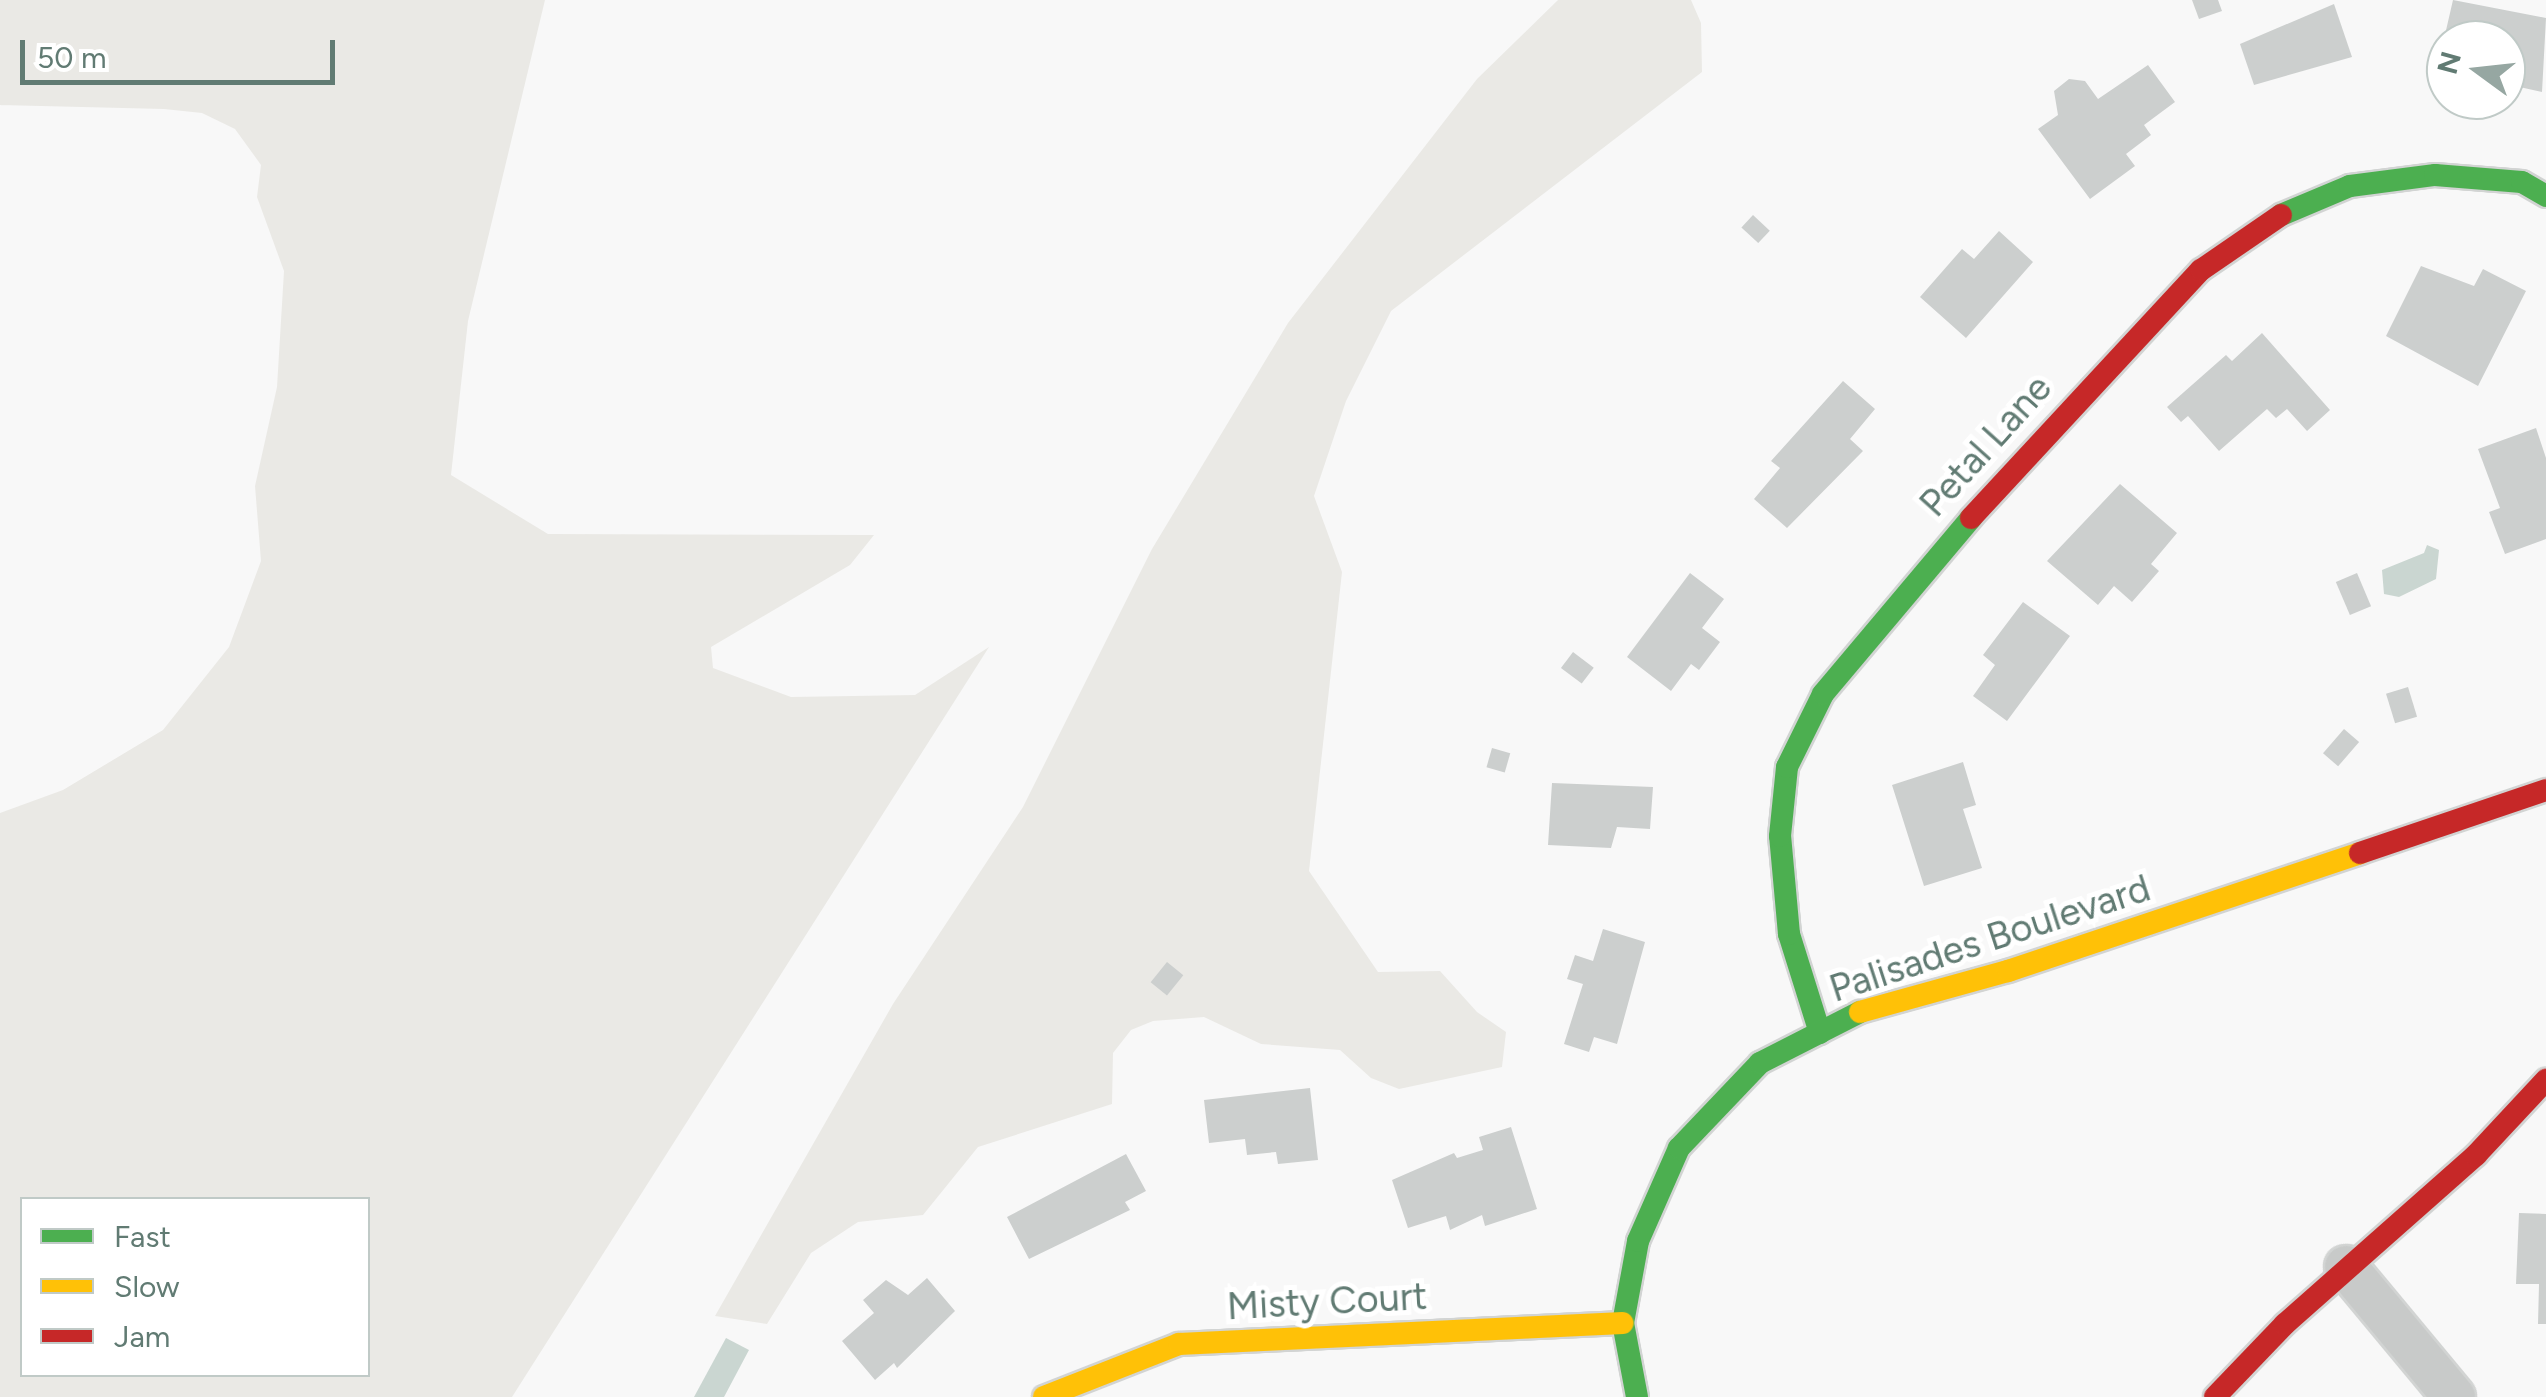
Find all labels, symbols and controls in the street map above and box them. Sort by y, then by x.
scale bar [25,20,340,82]
north arrow [2426,20,2526,120]
text: 50 m [37,39,106,76]
text: N [2430,48,2468,78]
street label: Petal Lane [1911,366,2061,526]
street label: Palisades Boulevard [1824,866,2156,1012]
legend [20,1197,370,1377]
text: Fast [114,1218,171,1255]
text: Slow [114,1268,180,1305]
street label: Misty Court [1226,1274,1428,1330]
text: Jam [114,1318,170,1355]

